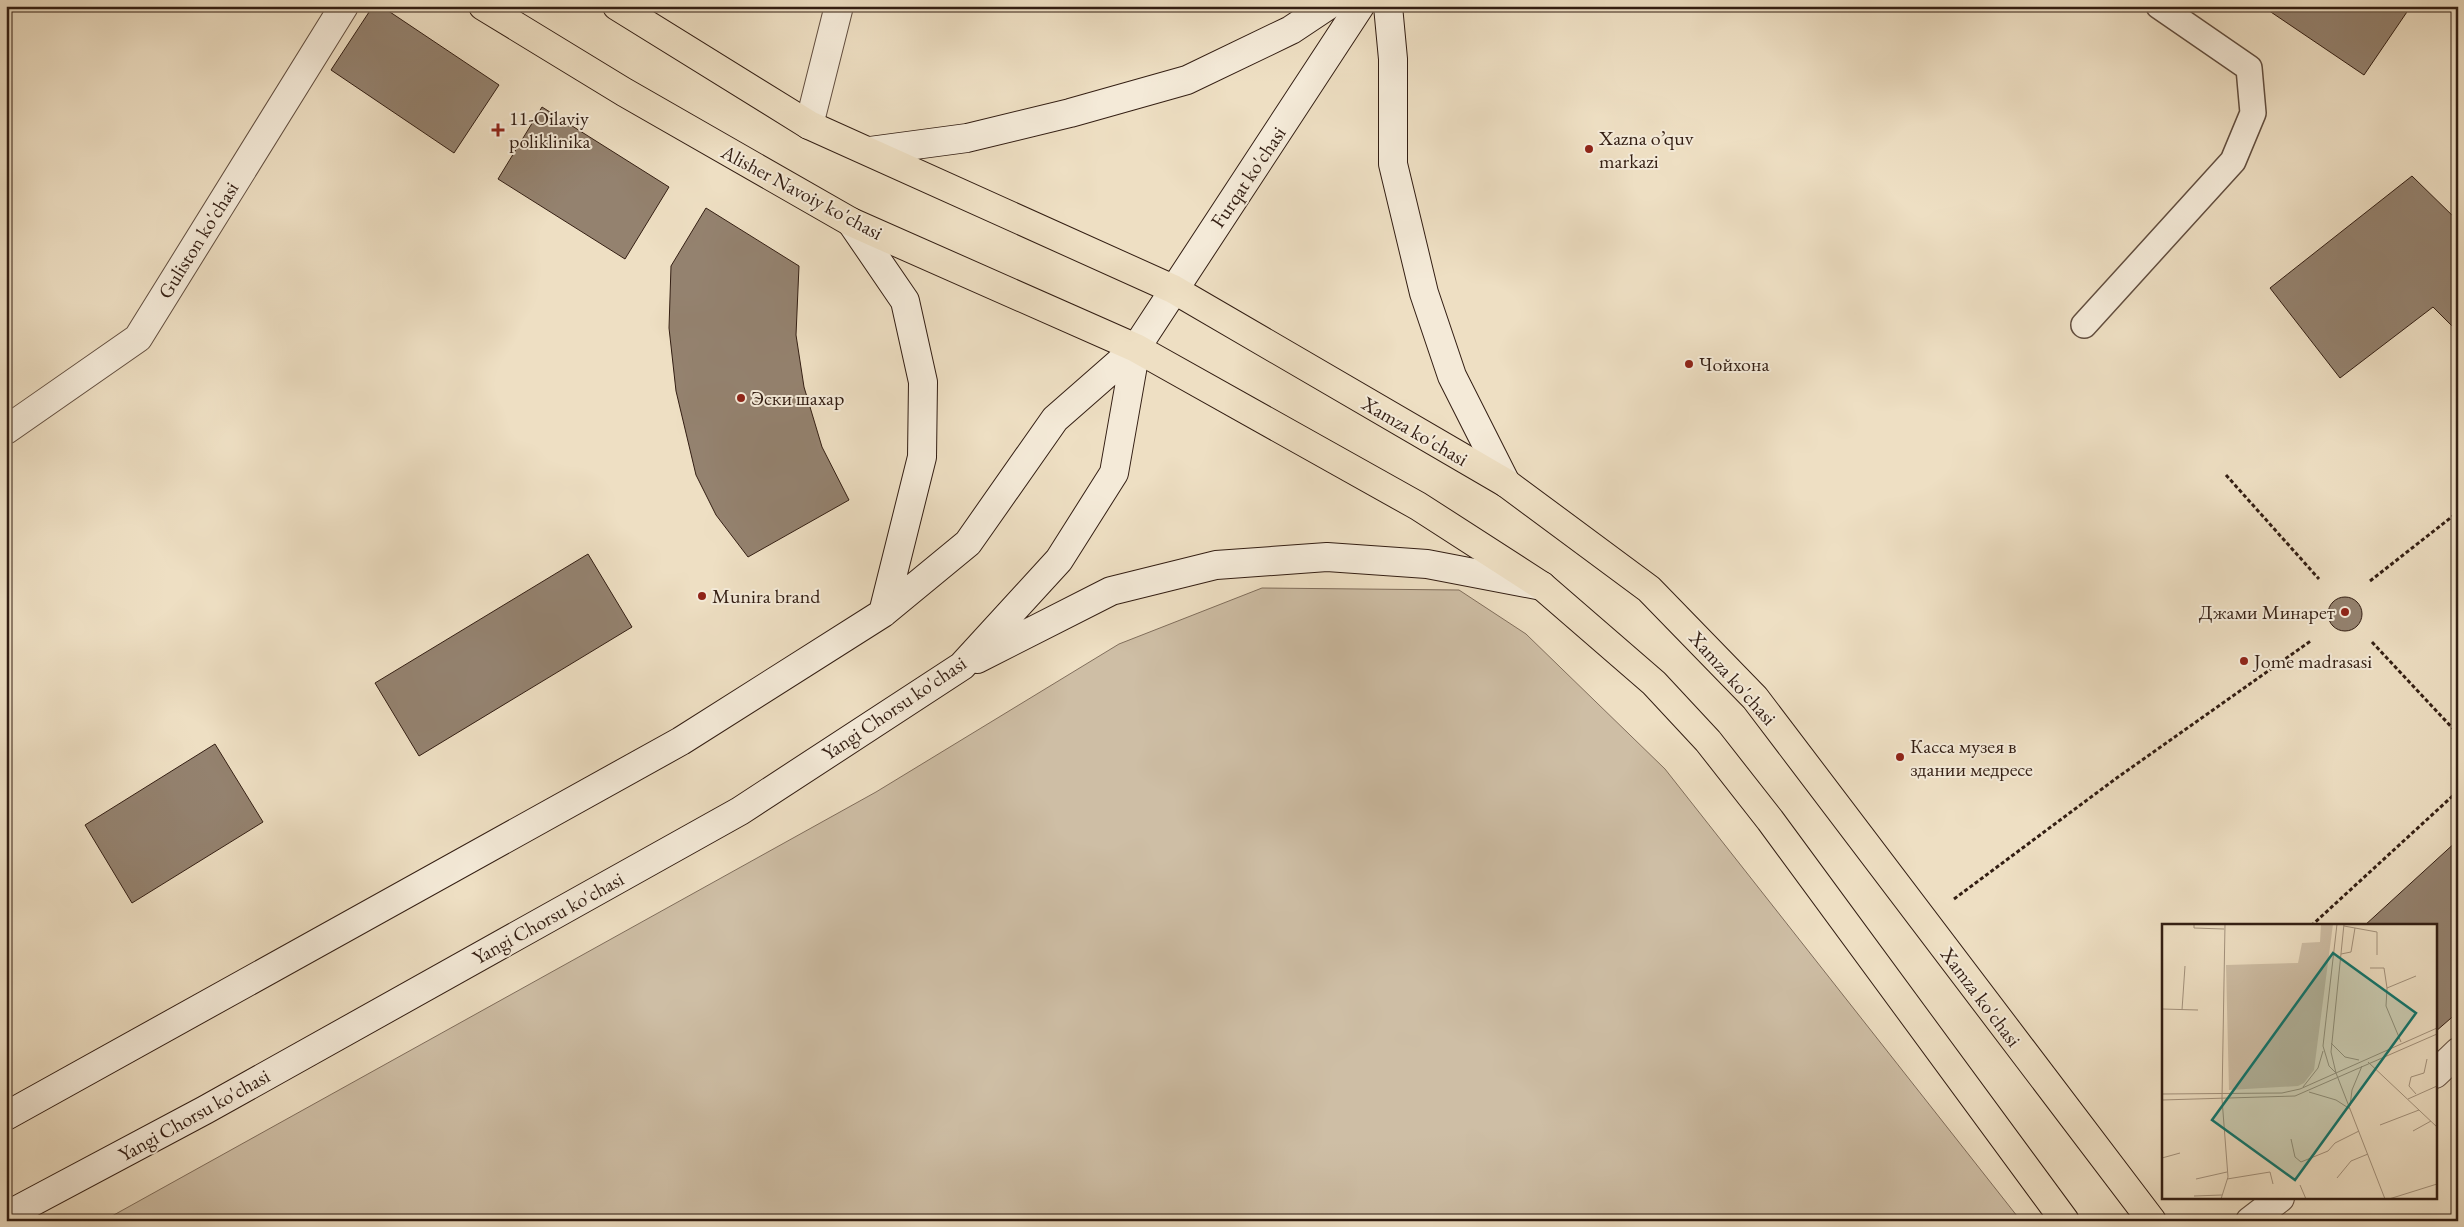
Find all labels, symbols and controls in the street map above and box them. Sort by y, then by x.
place label: 11-Oilaviy poliklinika [509,105,591,154]
street label: Furqat ko'chasi [1205,121,1292,233]
marker: 11-Oilaviy poliklinika [491,123,505,137]
place label: Xazna o’quv markazi [1598,125,1694,174]
street label: Alisher Navoiy ko'chasi [716,138,887,246]
marker: Xazna o’quv markazi [1583,143,1595,155]
street label: Guliston ko'chasi [152,177,244,303]
place label: Чойхона [1699,351,1769,377]
marker: Чойхона [1683,358,1695,370]
place label: Эски шахар [751,385,844,411]
street label: Xamza ko'chasi [1356,390,1473,472]
marker: Эски шахар [735,392,747,404]
place label: Munira brand [712,583,821,609]
marker: Munira brand [696,590,708,602]
place label: Джами Минарет [2199,599,2335,625]
marker: Джами Минарет [2339,606,2351,618]
street label: Xamza ko'chasi [1683,625,1782,731]
place label: Jome madrasasi [2252,648,2372,674]
street label: Yangi Chorsu ko'chasi [817,650,971,766]
marker: Jome madrasasi [2238,655,2250,667]
place label: Касса музея в здании медресе [1910,733,2033,782]
marker: Касса музея в здании медресе [1894,751,1906,763]
street label: Yangi Chorsu ko'chasi [468,866,628,970]
inset map [2162,924,2436,1200]
street label: Xamza ko'chasi [1934,941,2027,1052]
street label: Yangi Chorsu ko'chasi [114,1063,274,1167]

